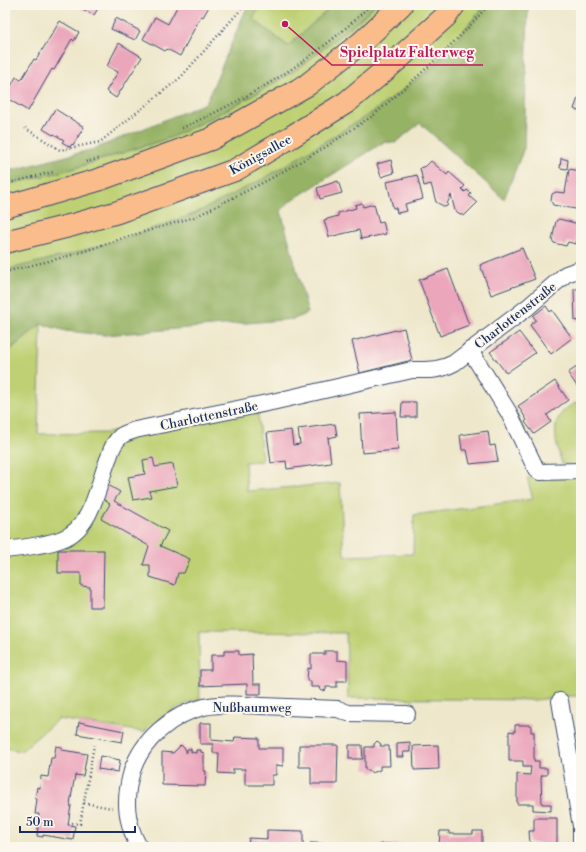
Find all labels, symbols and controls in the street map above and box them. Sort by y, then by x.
callout: Spielplatz Falterweg [332,39,483,65]
text: Spielplatz Falterweg [340,44,475,62]
street label: Königsallee [227,131,295,178]
street label: Charlottenstraße [471,279,560,353]
street label: Charlottenstraße [159,398,260,434]
street label: Nußbaumweg [212,700,292,716]
scale bar [20,808,135,834]
text: 50 m [26,815,54,830]

